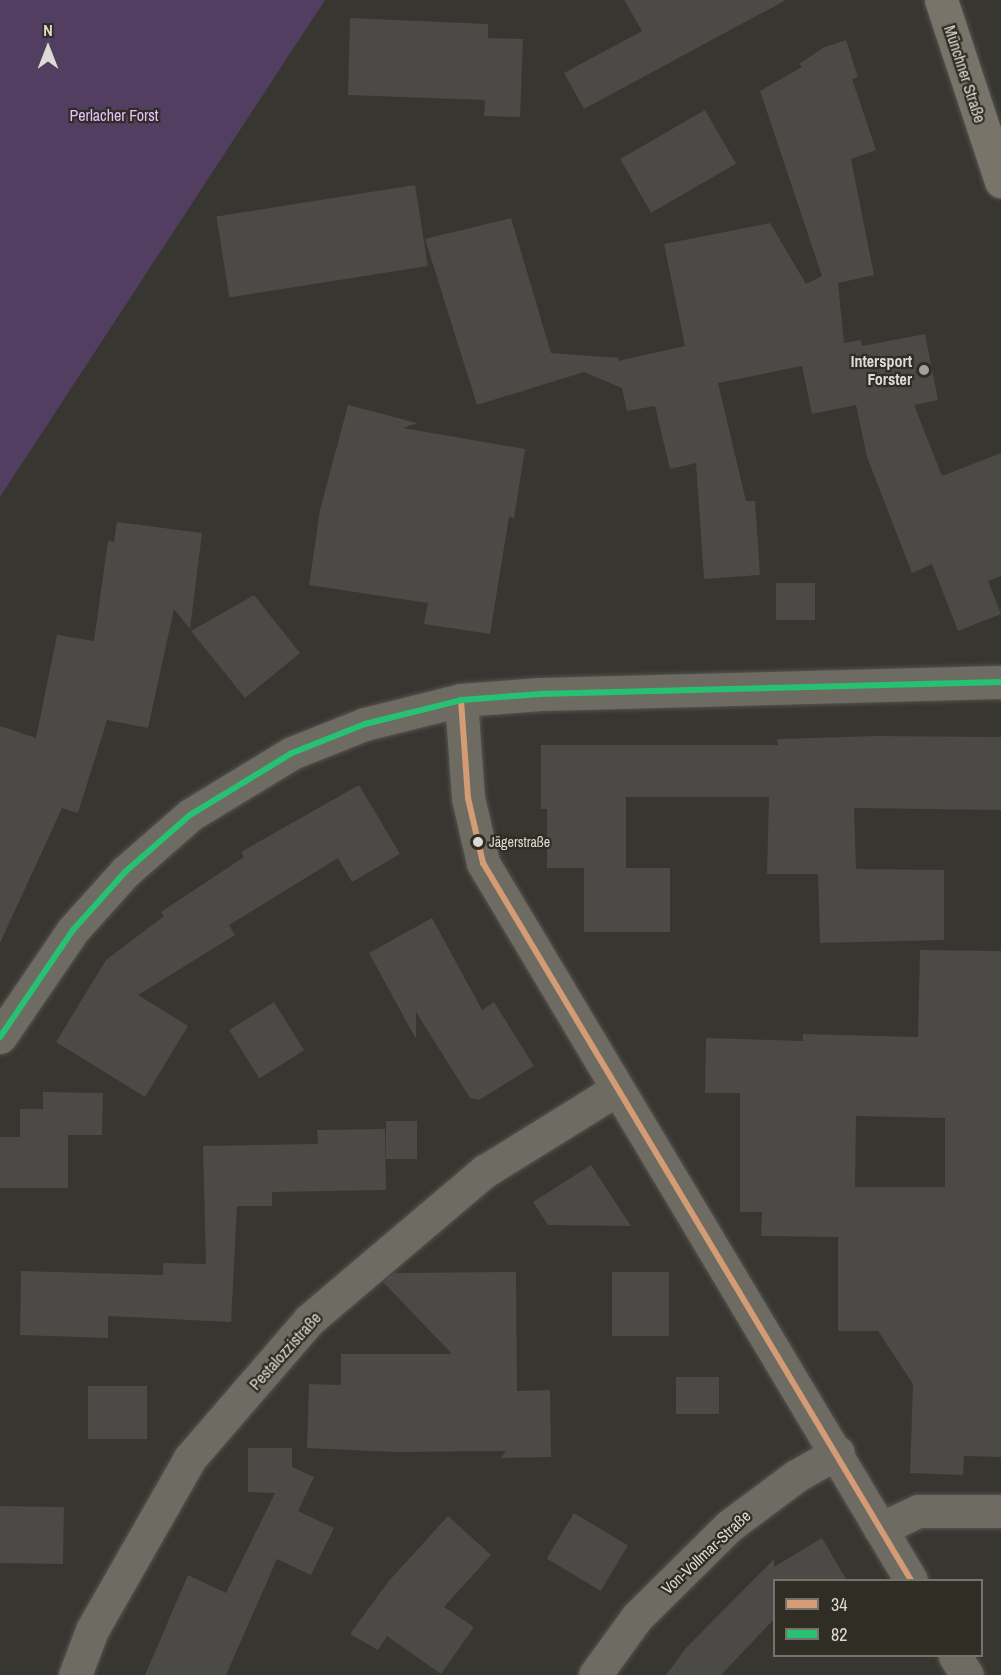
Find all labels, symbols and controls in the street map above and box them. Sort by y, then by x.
north arrow [18,18,78,78]
text: N [43,19,53,41]
street label: Münchner Straße [940,23,990,125]
park label: Perlacher Forst [69,105,159,125]
place label: Intersport Forster [851,351,912,389]
marker: Intersport Forster [917,363,931,377]
place label: Jägerstraße [489,834,550,850]
marker: Jägerstraße [472,836,484,848]
street label: Pestalozzistraße [245,1308,325,1394]
street label: Von-Vollmar-Straße [658,1506,754,1598]
legend [773,1579,983,1657]
text: 34 [831,1592,847,1617]
text: 82 [831,1622,847,1647]

